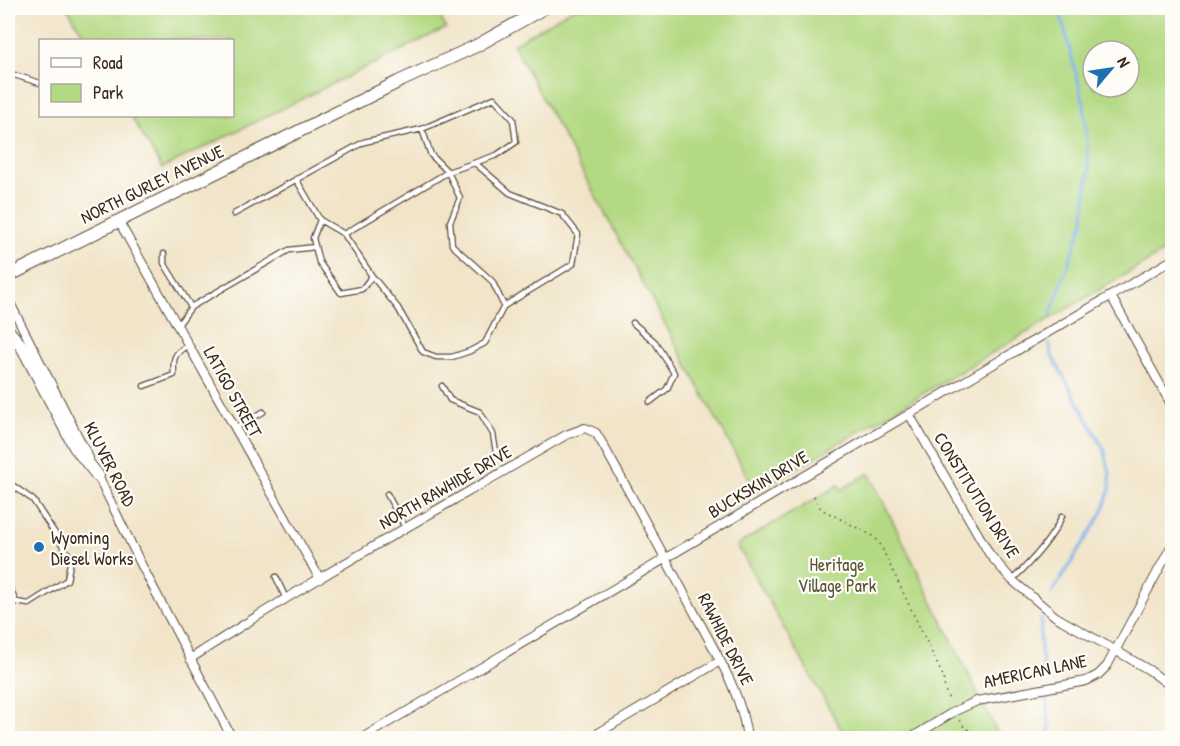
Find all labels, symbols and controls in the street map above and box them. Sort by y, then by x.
legend [39,39,234,117]
north arrow [1081,39,1141,99]
text: Road [93,50,123,75]
text: N [1112,53,1136,71]
text: Park [93,80,124,105]
street label: NORTH GURLEY AVENUE [76,138,228,230]
street label: LATIGO STREET [198,342,268,442]
street label: KLUVER ROAD [78,417,142,511]
street label: CONSTITUTION DRIVE [928,427,1026,563]
street label: NORTH RAWHIDE DRIVE [374,439,516,535]
street label: BUCKSKIN DRIVE [703,444,813,524]
place label: Wyoming Diesel Works [51,525,134,571]
marker: Wyoming Diesel Works [32,540,46,554]
park label: Heritage Village Park [798,552,877,598]
street label: RAWHIDE DRIVE [692,589,760,689]
street label: AMERICAN LANE [981,648,1089,694]

